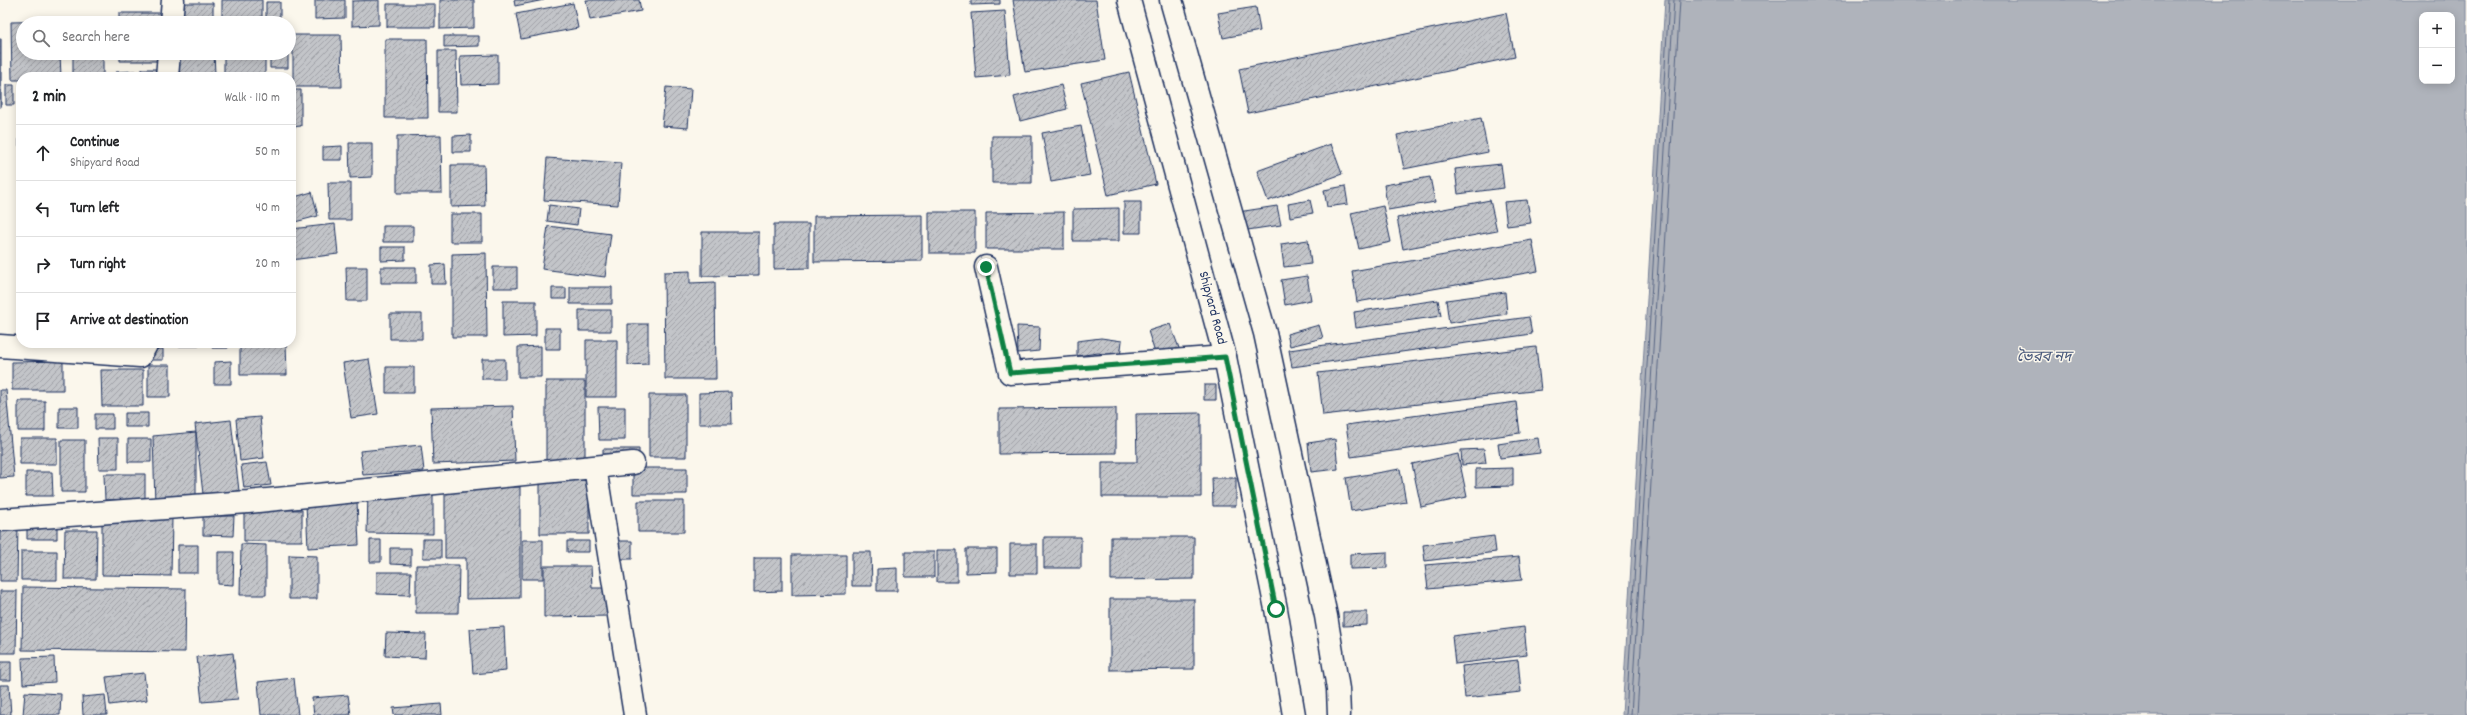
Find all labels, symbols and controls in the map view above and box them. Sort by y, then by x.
map controls [2419,12,2455,84]
button: + [2419,12,2455,48]
search box [16,16,296,60]
icon: search [30,27,52,49]
text: Search here [62,27,130,49]
button: − [2419,48,2455,84]
text: 2 min [32,86,66,110]
text: Walk · 110 m [224,89,280,108]
text: Continue [70,132,119,154]
icon: ahead [32,142,54,164]
text: 50 m [255,143,280,162]
text: Shipyard Road [70,154,140,173]
icon: left [32,198,54,220]
text: Turn left [70,198,119,220]
text: 40 m [256,199,280,218]
icon: right [32,254,54,276]
text: Turn right [70,254,126,276]
text: 20 m [255,255,280,274]
route end [977,258,995,276]
street label: Shipyard Road [1193,269,1231,347]
icon: arrive [32,310,54,332]
text: Arrive at destination [70,310,188,332]
water label: ভৈরব নদ [2017,347,2074,369]
route start [1267,600,1285,618]

